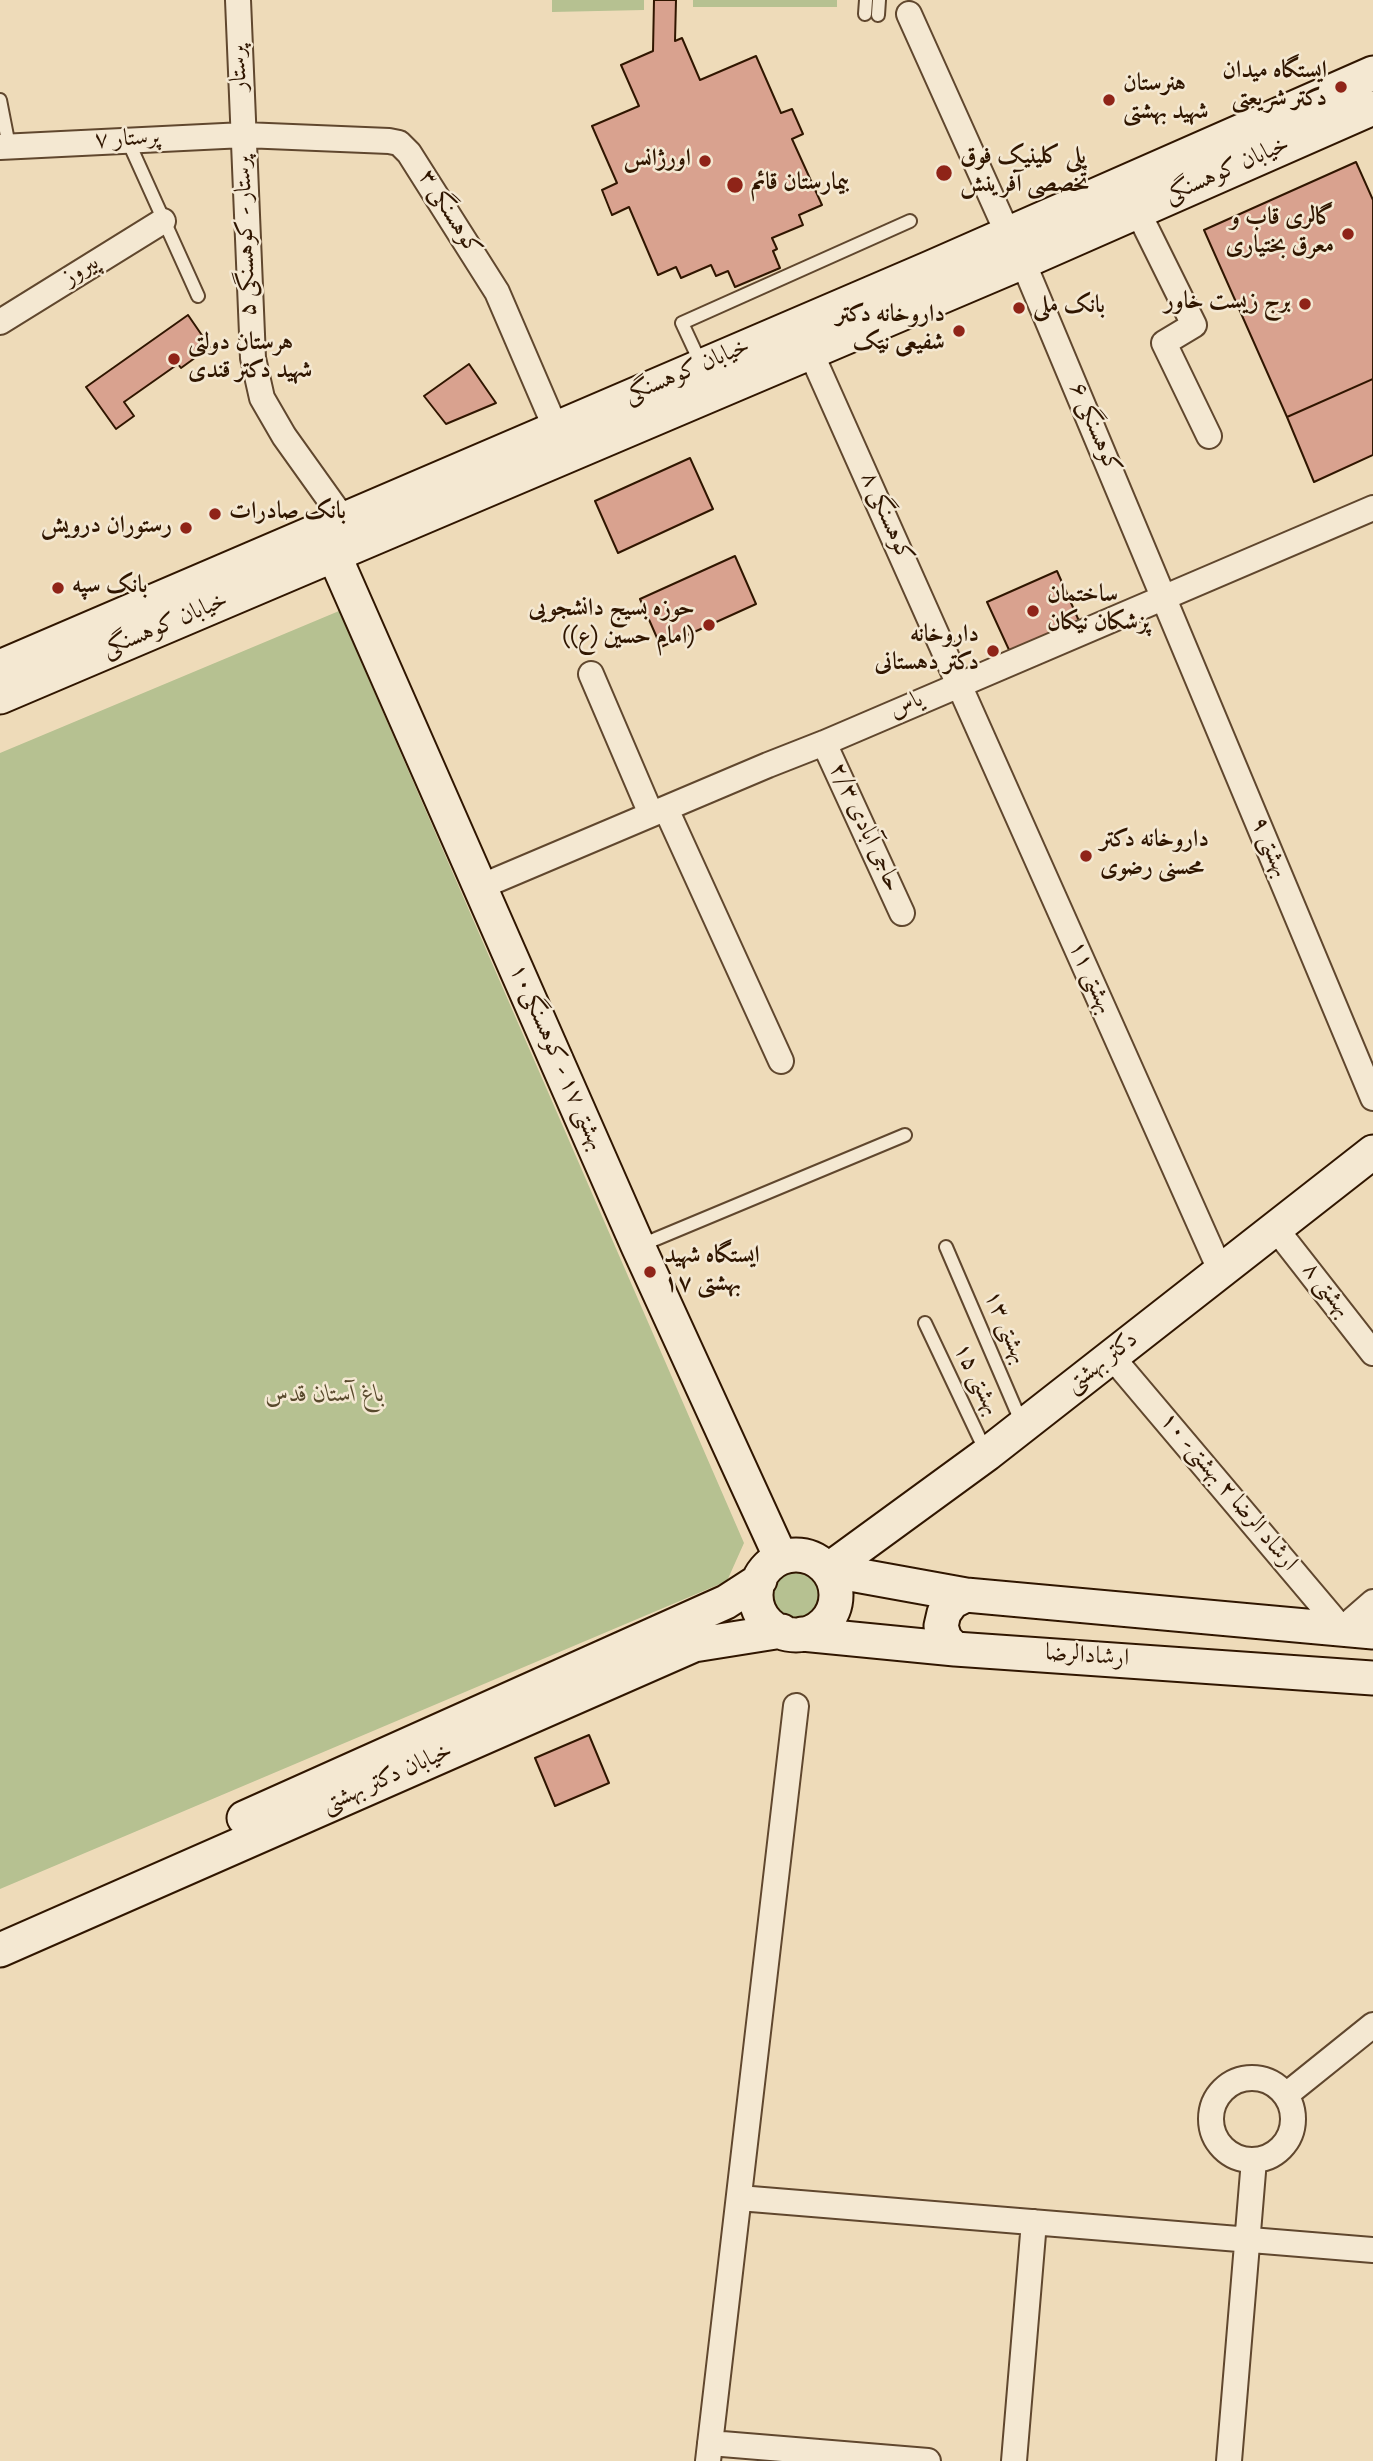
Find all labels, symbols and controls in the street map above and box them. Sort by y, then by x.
street label: پرستار [226,45,256,91]
place label: ایستگاه میدان دکتر شریعتی [1222,59,1327,115]
place label: هنرستان شهید بهشتی [1123,72,1208,128]
marker: ایستگاه میدان دکتر شریعتی [1333,79,1349,95]
marker: هنرستان شهید بهشتی [1101,92,1117,108]
street label: پرستار ۷ [94,125,160,157]
street label: خیابان کوهسنگی [1161,132,1295,212]
place label: پلی کلینیک فوق تخصصی آفرینش [960,145,1089,201]
place label: اورژانس [624,147,691,175]
marker: اورژانس [697,153,713,169]
street label: پرستار - کوهسنگی ۵ [231,155,265,317]
marker: پلی کلینیک فوق تخصصی آفرینش [934,163,954,183]
street label: کوهسنگی ۳ [410,165,486,263]
place label: بیمارستان قائم [751,171,849,199]
marker: بیمارستان قائم [725,175,745,195]
place label: گالری قاب و معرق بختیاری [1226,206,1334,262]
marker: گالری قاب و معرق بختیاری [1340,226,1356,242]
street label: پیروز [59,250,105,294]
place label: برج زیست خاور [1164,290,1291,318]
place label: بانک ملی [1033,294,1105,322]
marker: برج زیست خاور [1297,296,1313,312]
marker: بانک ملی [1011,300,1027,316]
place label: داروخانه دکتر شفیعی نیک [836,303,945,359]
marker: داروخانه دکتر شفیعی نیک [951,323,967,339]
place label: هرستان دولتی شهید دکتر قندی [188,331,312,387]
street label: خیابان کوهسنگی [621,334,755,412]
marker: هرستان دولتی شهید دکتر قندی [166,351,182,367]
street label: کوهسنگی ۶ [1061,379,1125,479]
street label: کوهسنگی ۸ [852,468,918,568]
place label: بانک صادرات [229,500,346,528]
marker: بانک صادرات [207,506,223,522]
place label: رستوران درویش [41,514,172,542]
marker: رستوران درویش [178,520,194,536]
place label: بانک سپه [72,574,147,602]
marker: بانک سپه [50,580,66,596]
place label: ساختمان پزشکان نیکان [1047,583,1150,639]
street label: خیابان کوهسنگی [99,588,233,666]
place label: حوزه بسیج دانشجویی (امام حسین (ع)) [528,597,695,653]
marker: ساختمان پزشکان نیکان [1025,603,1041,619]
marker: حوزه بسیج دانشجویی (امام حسین (ع)) [701,617,717,633]
place label: داروخانه دکتر دهستانی [875,623,979,679]
marker: داروخانه دکتر دهستانی [985,643,1001,659]
street label: یاس [886,687,928,727]
street label: حاجی آبادی ۲/۳ [821,759,905,897]
street label: بهشتی ۹ [1242,813,1294,883]
place label: داروخانه دکتر محسنی رضوی [1100,828,1209,884]
marker: داروخانه دکتر محسنی رضوی [1078,848,1094,864]
street label: بهشتی ۱۱ [1060,937,1118,1019]
street label: بهشتی ۱۷ - کوهسنگی۱۰ [501,960,609,1156]
place label: ایستگاه شهید بهشتی ۱۷ [664,1244,760,1300]
street label: بهشتی ۸ [1294,1257,1356,1325]
marker: ایستگاه شهید بهشتی ۱۷ [642,1264,658,1280]
street label: بهشتی ۱۳ [976,1287,1032,1369]
street label: دکتر بهشتی [1061,1327,1145,1401]
street label: بهشتی ۱۵ [945,1339,1005,1421]
park label: باغ آستان قدس [265,1383,385,1411]
street label: ارشاد الرضا ۲ بهشتی- ۱۰ [1152,1408,1302,1578]
street label: ارشادالرضا [1044,1641,1130,1675]
street label: خیابان دکتر بهشتی [318,1738,458,1822]

